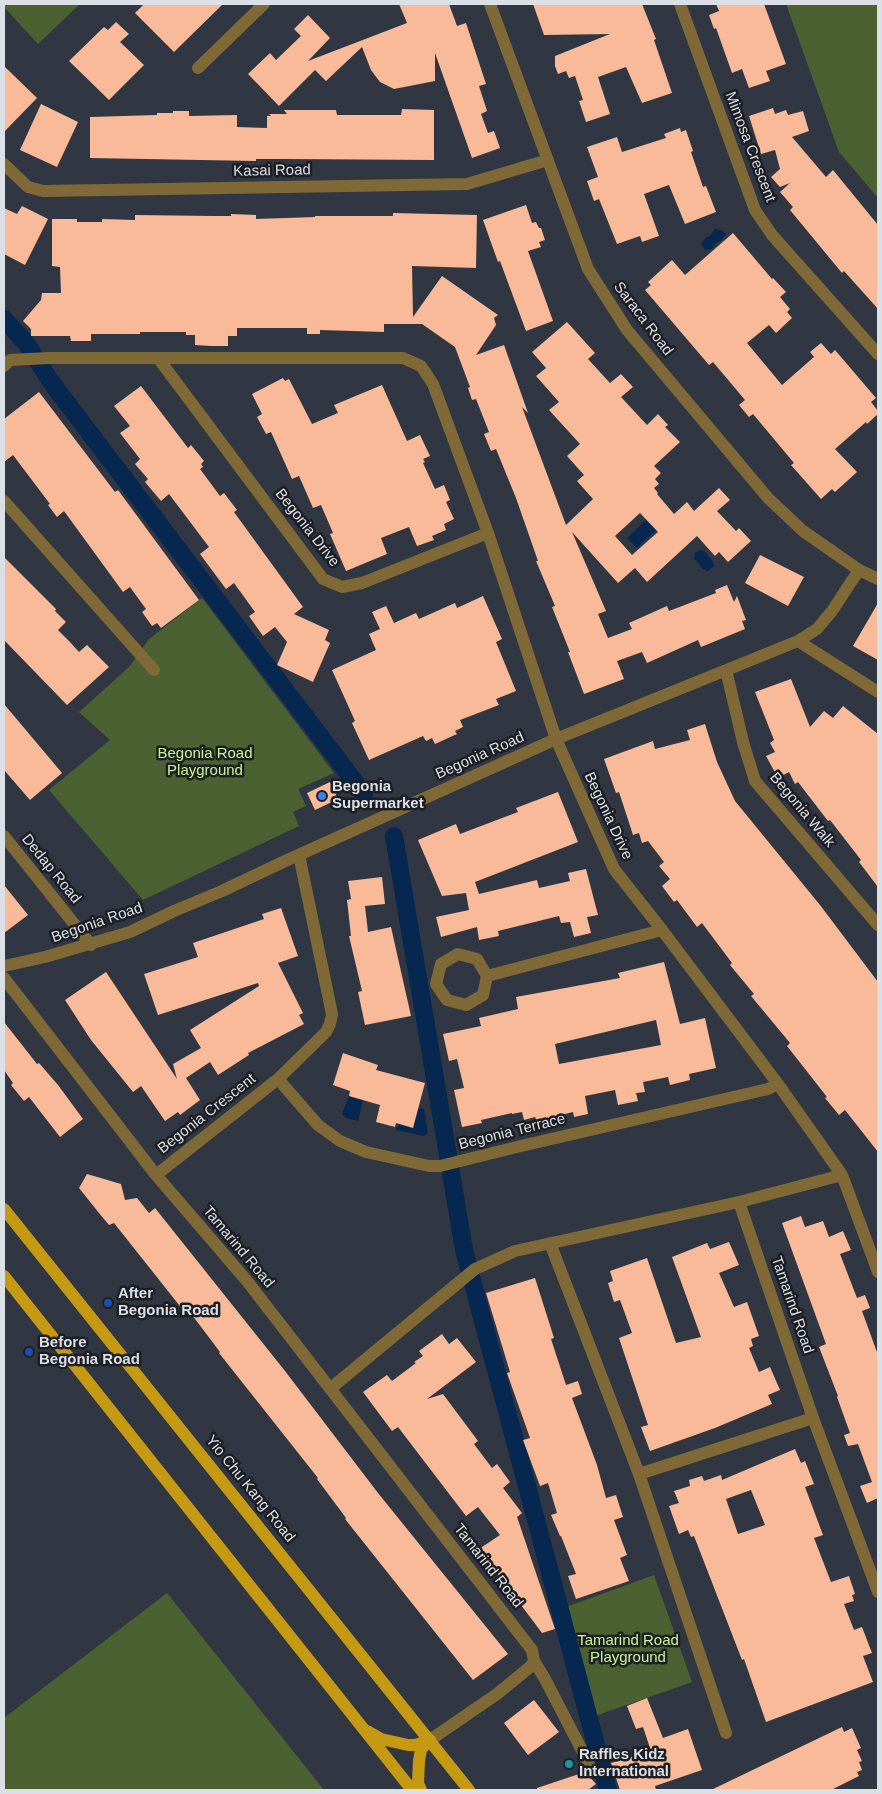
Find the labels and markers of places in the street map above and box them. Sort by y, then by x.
place label: Begonia Supermarket [332,778,424,813]
marker: Begonia Supermarket [316,790,328,802]
place label: After Begonia Road [118,1285,219,1320]
marker: After Begonia Road [102,1297,114,1309]
place label: Before Begonia Road [39,1334,140,1369]
marker: Before Begonia Road [23,1346,35,1358]
place label: Raffles Kidz International [579,1746,669,1781]
marker: Raffles Kidz International [563,1758,575,1770]

